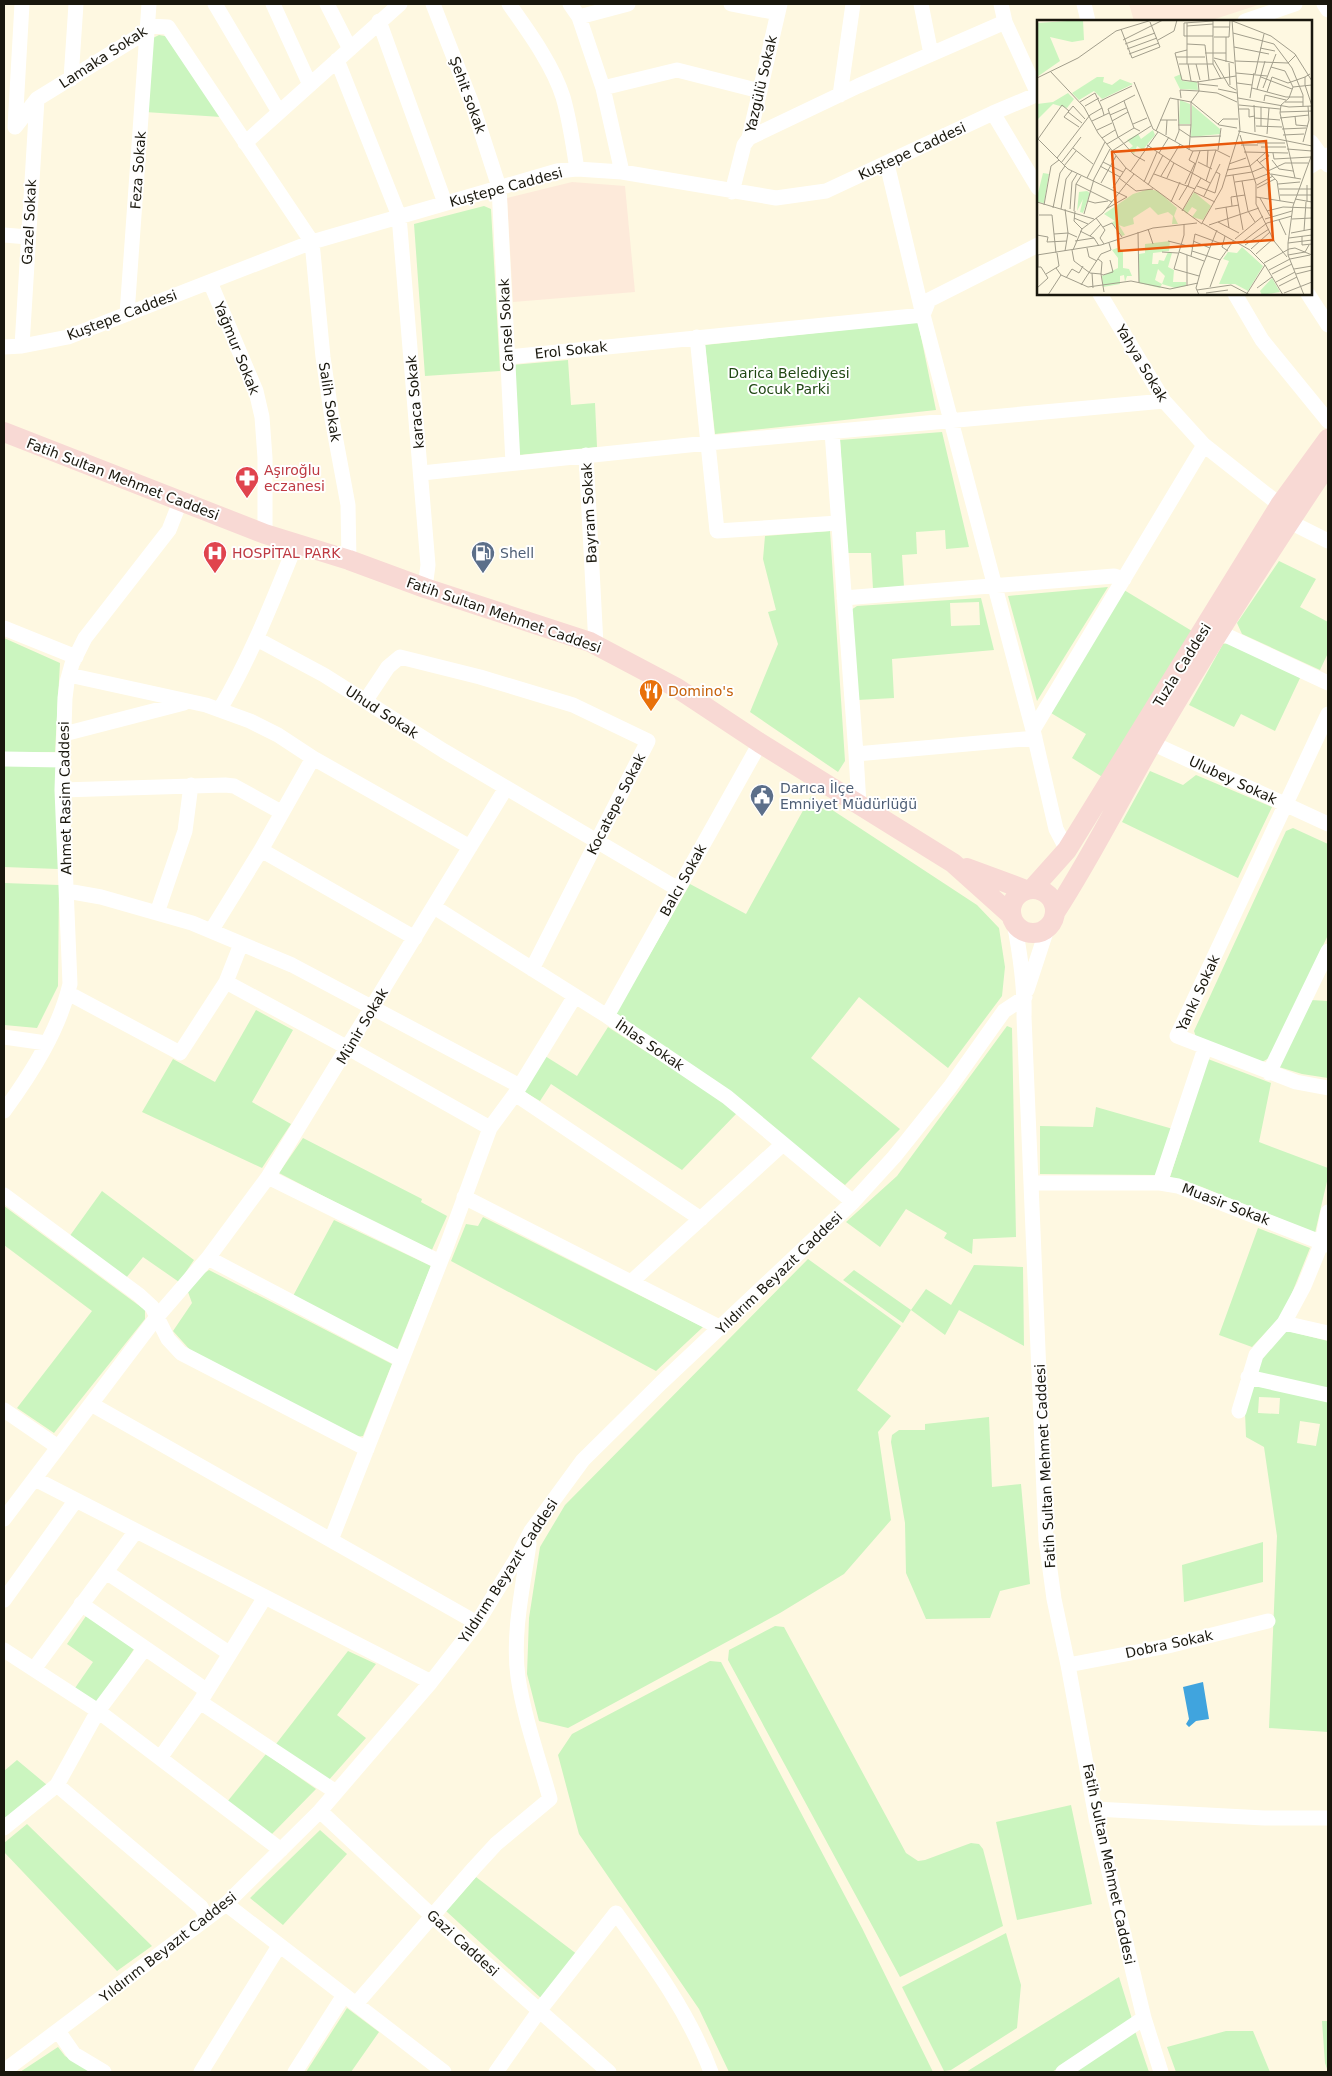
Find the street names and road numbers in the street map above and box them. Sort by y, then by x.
street label: Lamaka Sokak [56,22,151,91]
street label: Yazgülü Sokak [742,33,780,135]
street label: Şehit sokak [447,54,490,136]
street label: Kuştepe Caddesi [856,119,968,183]
street label: Feza Sokak [127,130,149,210]
street label: Kuştepe Caddesi [448,164,564,210]
street label: Gazel Sokak [19,178,39,265]
street label: Cansel Sokak [496,277,516,372]
street label: Kuştepe Caddesi [65,287,179,343]
street label: Yağmur Sokak [211,298,263,398]
street label: Yahya Sokak [1112,321,1172,405]
street label: Erol Sokak [534,338,609,362]
street label: karaca Sokak [403,354,427,449]
street label: Salih Sokak [316,361,344,444]
street label: Fatih Sultan Mehmet Caddesi [25,435,221,523]
street label: Bayram Sokak [578,461,600,564]
street label: Fatih Sultan Mehmet Caddesi [405,574,603,656]
street label: Tuzla Caddesi [1149,620,1214,711]
street label: Uhud Sokak [343,683,422,742]
street label: Ahmet Rasim Caddesi [56,721,74,875]
street label: Kocatepe Sokak [584,750,649,857]
street label: Ulubey Sokak [1186,753,1280,808]
street label: Balcı Sokak [657,840,710,919]
street label: Yankı Sokak [1173,951,1223,1035]
street label: Münir Sokak [333,984,391,1067]
street label: İhlas Sokak [613,1015,689,1074]
street label: Muasir Sokak [1180,1180,1273,1228]
street label: Yıldırım Beyazıt Caddesi [712,1209,845,1338]
street label: Fatih Sultan Mehmet Caddesi [1032,1363,1058,1569]
street label: Yıldırım Beyazıt Caddesi [455,1496,561,1647]
street label: Dobra Sokak [1124,1627,1215,1661]
street label: Fatih Sultan Mehmet Caddesi [1080,1762,1138,1966]
street label: Yıldırım Beyazıt Caddesi [96,1889,240,2006]
street label: Gazi Caddesi [424,1907,502,1979]

